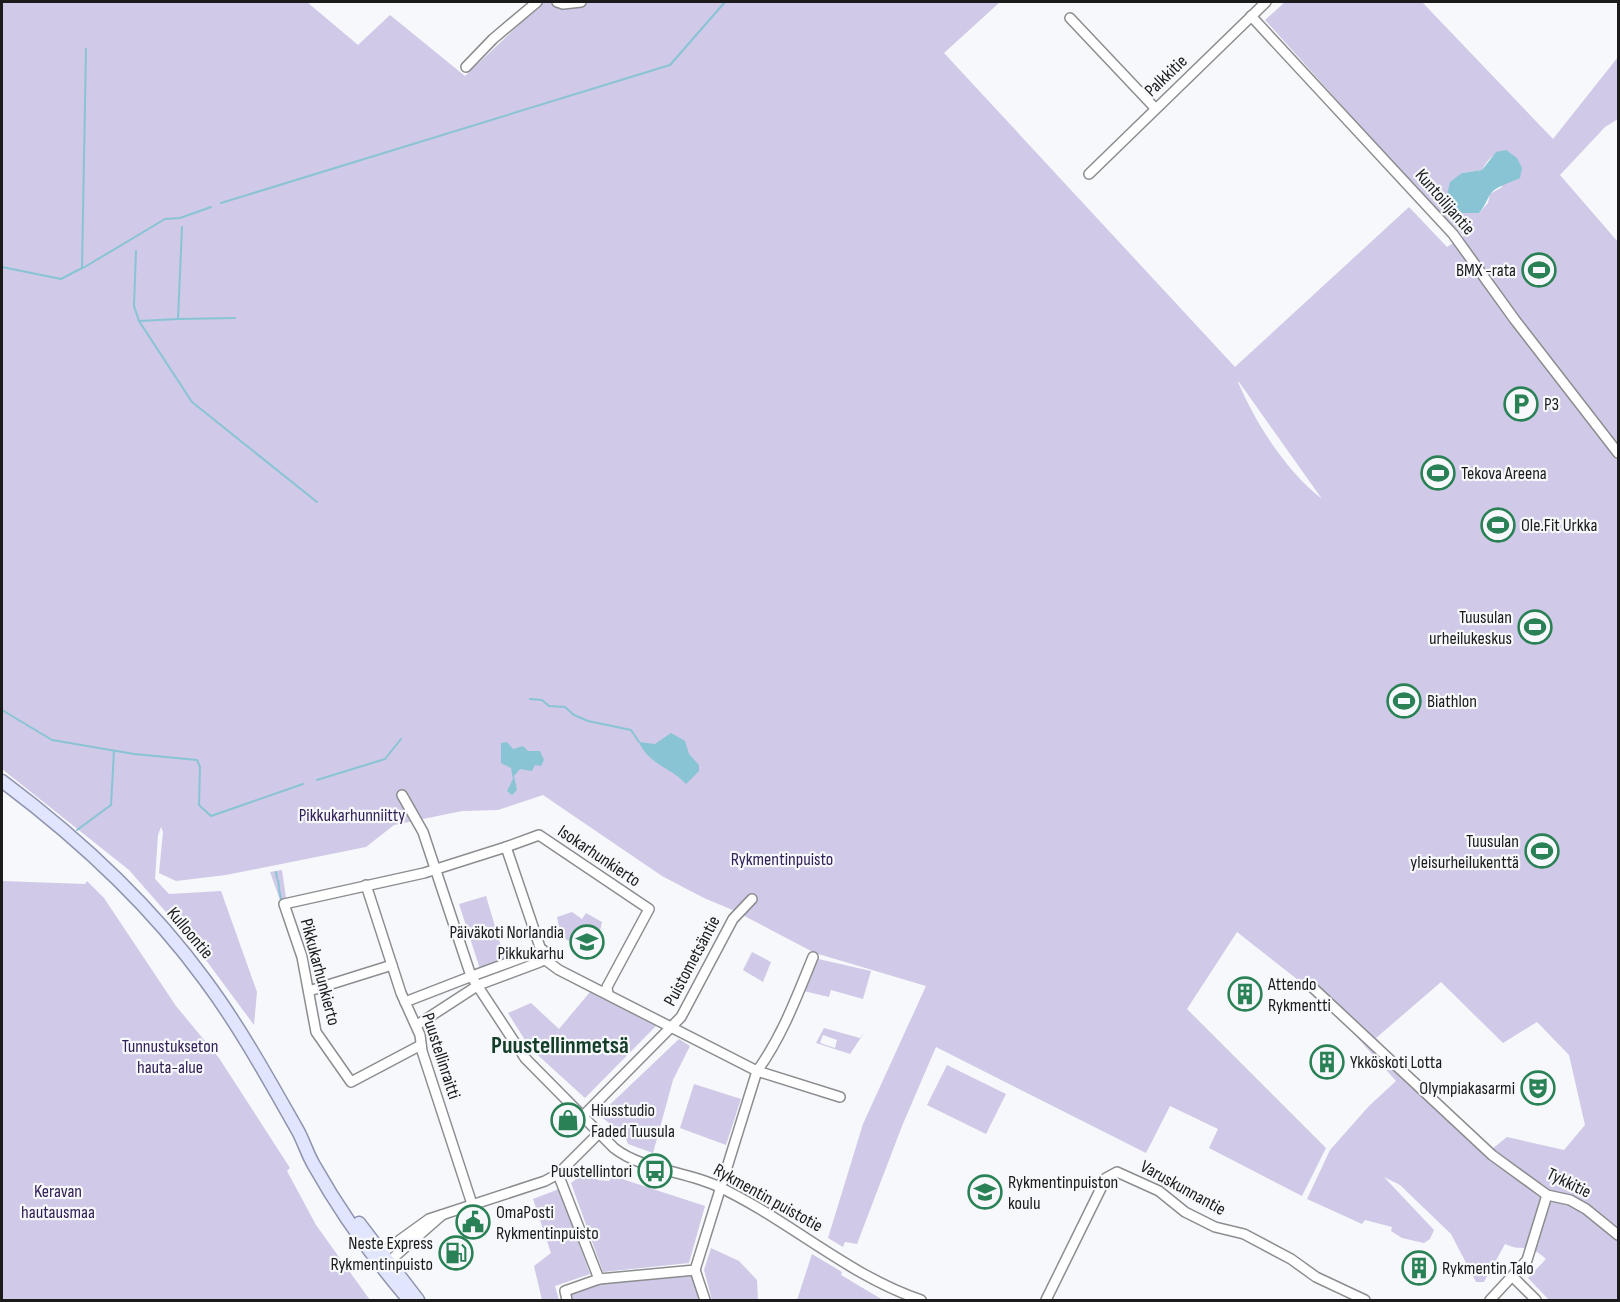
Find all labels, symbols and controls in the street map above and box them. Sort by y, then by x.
street label: Palkkitie [1140,51,1192,101]
street label: Kuntoilijantie [1411,165,1479,239]
sports icon: BMX -rata [1521,252,1557,288]
place label: BMX -rata [1456,260,1516,281]
parking icon: P3 [1503,386,1539,422]
place label: P3 [1544,394,1559,415]
sports icon: Tekova Areena [1420,455,1456,491]
place label: Tekova Areena [1461,463,1547,484]
sports icon: Ole.Fit Urkka [1480,507,1516,543]
place label: Ole.Fit Urkka [1521,515,1597,536]
place label: Tuusulan urheilukeskus [1429,607,1512,649]
sports icon: Tuusulan urheilukeskus [1517,609,1553,645]
sports icon: Biathlon [1386,683,1422,719]
place label: Biathlon [1427,691,1477,712]
park label: Pikkukarhunniitty [299,805,405,826]
street label: Isokarhunkierto [554,821,644,891]
place label: Tuusulan yleisurheilukenttä [1410,831,1519,873]
sports icon: Tuusulan yleisurheilukenttä [1524,833,1560,869]
park label: Rykmentinpuisto [731,849,833,870]
street label: Kulloontie [162,903,218,963]
street label: Puistometsäntie [659,912,725,1010]
street label: Pikkukarhunkierto [296,916,344,1028]
place label: Päiväkoti Norlandia Pikkukarhu [449,922,564,964]
school or university icon: Päiväkoti Norlandia Pikkukarhu [569,924,605,960]
place label: Attendo Rykmentti [1267,974,1331,1016]
building icon: Attendo Rykmentti [1227,976,1263,1012]
street label: Puustellinraitti [417,1010,465,1102]
district label: Puustellinmetsä [491,1031,629,1060]
park label: Tunnustukseton hauta-alue [122,1036,218,1078]
building icon: Ykköskoti Lotta [1309,1044,1345,1080]
place label: Ykköskoti Lotta [1350,1052,1442,1073]
theatre icon: Olympiakasarmi [1520,1070,1556,1106]
place label: Olympiakasarmi [1419,1078,1515,1099]
place label: Hiusstudio Faded Tuusula [591,1100,675,1142]
shop icon: Hiusstudio Faded Tuusula [550,1102,586,1138]
bus stop icon: Puustellintori [637,1153,673,1189]
street label: Varuskunnantie [1137,1156,1229,1220]
street label: Rykmentin puistotie [710,1159,826,1237]
place label: Puustellintori [551,1161,632,1182]
street label: Tykkitie [1543,1163,1595,1203]
place label: Rykmentinpuiston koulu [1008,1172,1118,1214]
school or university icon: Rykmentinpuiston koulu [967,1174,1003,1210]
park label: Keravan hautausmaa [21,1181,95,1223]
place label: OmaPosti Rykmentinpuisto [496,1202,599,1244]
public building icon: OmaPosti Rykmentinpuisto [455,1204,491,1240]
place label: Neste Express Rykmentinpuisto [330,1233,433,1275]
fuel station icon: Neste Express Rykmentinpuisto [438,1235,474,1271]
building icon: Rykmentin Talo [1401,1250,1437,1286]
place label: Rykmentin Talo [1442,1258,1534,1279]

